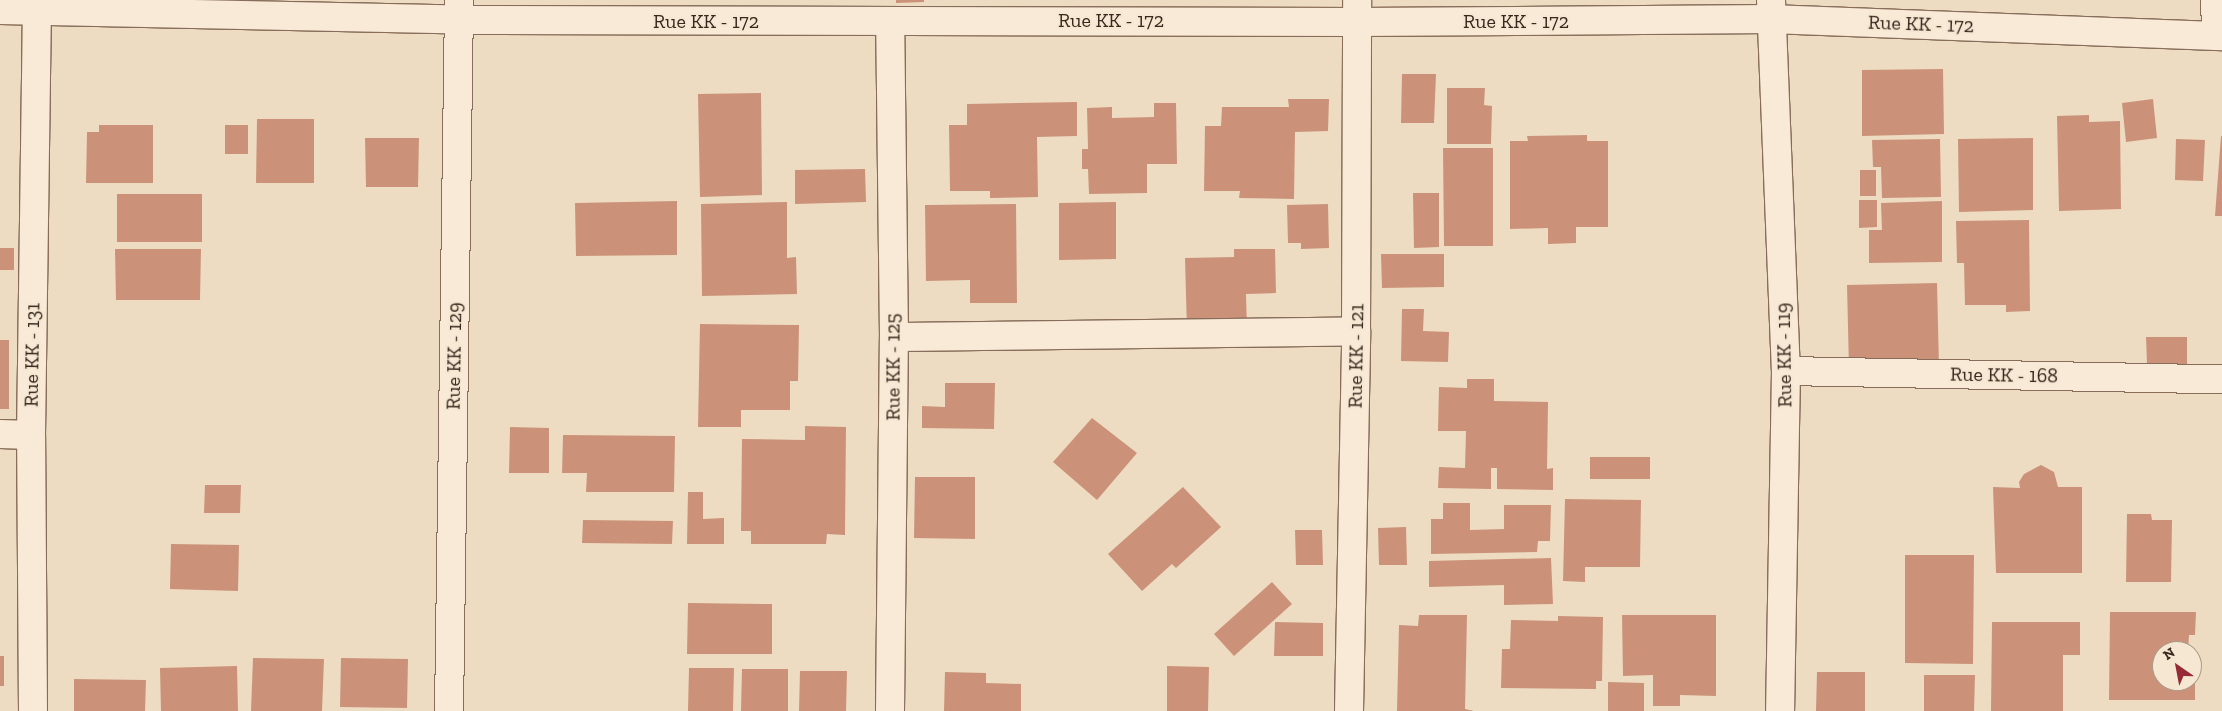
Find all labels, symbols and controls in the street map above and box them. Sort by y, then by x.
street label: Rue KK - 172 [1058,8,1164,32]
street label: Rue KK - 172 [653,9,759,33]
street label: Rue KK - 172 [1463,9,1569,33]
street label: Rue KK - 172 [1867,10,1975,38]
street label: Rue KK - 129 [441,302,467,410]
street label: Rue KK - 119 [1771,302,1797,408]
street label: Rue KK - 131 [19,303,45,407]
street label: Rue KK - 121 [1343,303,1369,409]
street label: Rue KK - 125 [881,313,905,421]
street label: Rue KK - 168 [1950,362,2058,388]
north arrow [2152,641,2202,691]
text: N [2160,644,2178,664]

